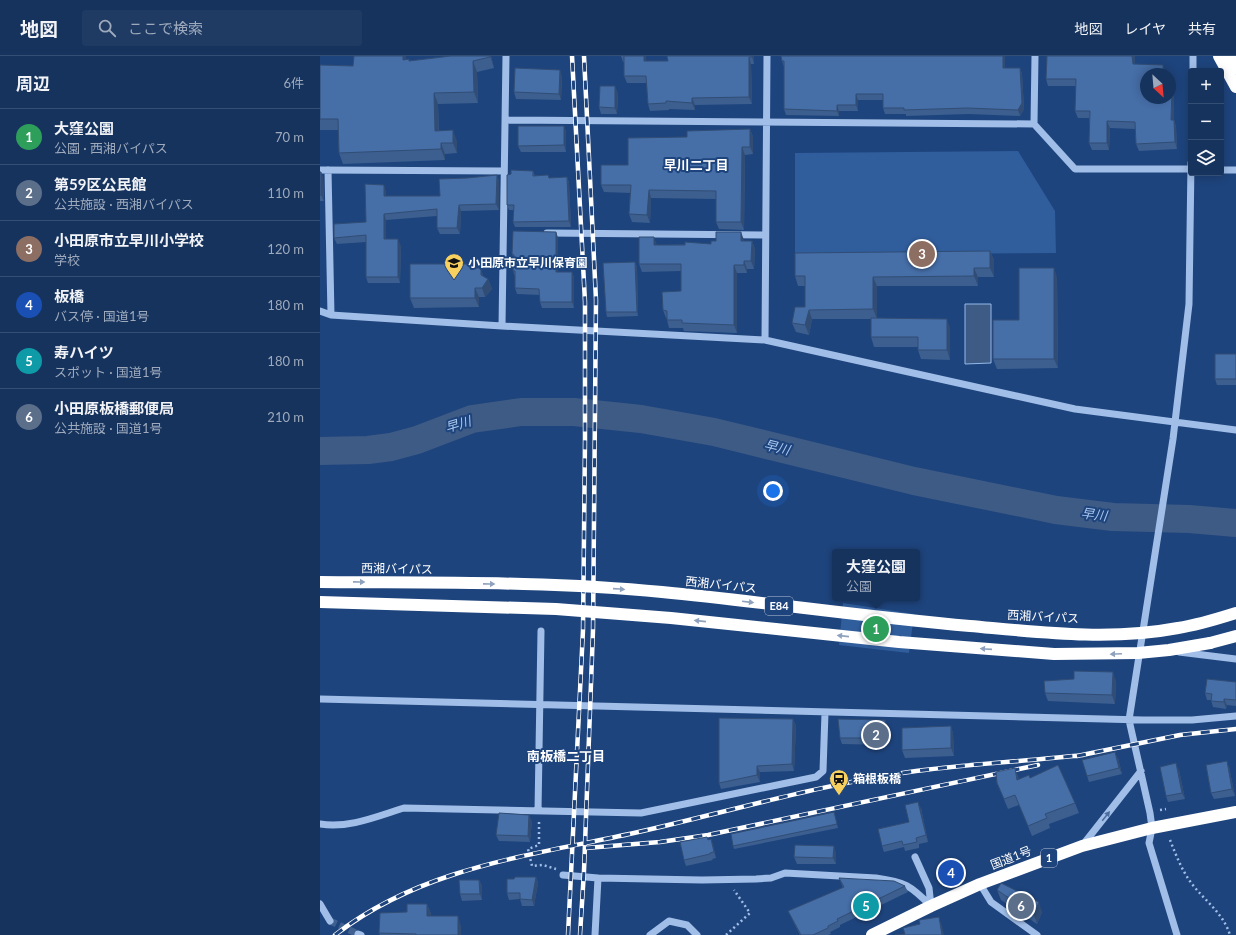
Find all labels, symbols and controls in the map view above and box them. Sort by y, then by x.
search box [82,10,362,46]
text: 地図 [20,17,58,40]
icon: search [96,17,118,39]
text: ここで検索 [128,19,203,37]
text: 地図 [1074,20,1102,37]
text: レイヤ [1124,20,1166,37]
text: 共有 [1188,20,1216,37]
north arrow [1140,68,1176,104]
map controls [1188,68,1224,176]
button: + [1188,68,1224,104]
text: 周辺 [16,73,50,94]
text: 6件 [283,75,304,91]
button: − [1188,104,1224,140]
text: 大窪公園 [54,119,114,137]
text: 1 [25,129,33,145]
text: 70 m [275,129,304,145]
text: 公園 · 西湘バイパス [54,140,168,156]
button: layers [1188,140,1224,176]
district label: 早川二丁目 [663,157,729,173]
text: 第59区公民館 [54,175,146,193]
text: 2 [25,185,33,201]
text: 110 m [267,185,304,201]
text: 公共施設 · 西湘バイパス [54,196,194,212]
text: 小田原市立早川小学校 [54,231,204,249]
pin: 3 [909,239,935,269]
text: 3 [25,241,33,257]
text: 120 m [267,241,304,257]
text: 学校 [54,252,80,268]
school or university icon: 小田原市立早川保育園 [443,252,465,280]
place label: 小田原市立早川保育園 [468,255,588,270]
text: 板橋 [54,287,84,305]
text: 4 [25,297,33,313]
text: 180 m [267,297,304,313]
text: バス停 · 国道1号 [54,308,150,324]
text: 寿ハイツ [54,343,114,361]
text: 5 [25,353,33,369]
text: 180 m [267,353,304,369]
text: スポット · 国道1号 [54,364,163,380]
text: 小田原板橋郵便局 [54,399,174,417]
text: 6 [25,409,33,425]
text: 210 m [267,409,304,425]
water label: 早川 [443,412,475,435]
text: 公共施設 · 国道1号 [54,420,163,436]
water label: 早川 [762,436,793,458]
your location [763,481,783,501]
water label: 早川 [1080,504,1110,524]
popup [832,549,920,601]
text: 大窪公園 [846,557,906,575]
street label: 西湘バイパス [361,560,433,577]
street label: 西湘バイパス [685,573,758,596]
text: 公園 [846,578,872,594]
one-way arrow [353,579,366,585]
one-way arrow [483,581,496,587]
one-way arrow [613,586,625,593]
road number: E84 [765,597,793,615]
one-way arrow [742,599,754,605]
street label: 西湘バイパス [1007,607,1079,626]
pin: 1 [863,614,889,644]
one-way arrow [694,618,706,625]
one-way arrow [837,633,849,639]
one-way arrow [980,645,992,652]
one-way arrow [1109,651,1122,657]
pin: 2 [863,720,889,750]
district label: 南板橋二丁目 [527,748,605,764]
station icon: 箱根板橋 [828,768,850,796]
place label: 箱根板橋 [853,771,902,786]
one-way arrow [1102,810,1110,821]
street label: 国道1号 [988,843,1034,872]
road number: 1 [1041,849,1057,867]
pin: 4 [938,858,964,888]
pin: 5 [853,891,879,921]
pin: 6 [1008,891,1034,921]

